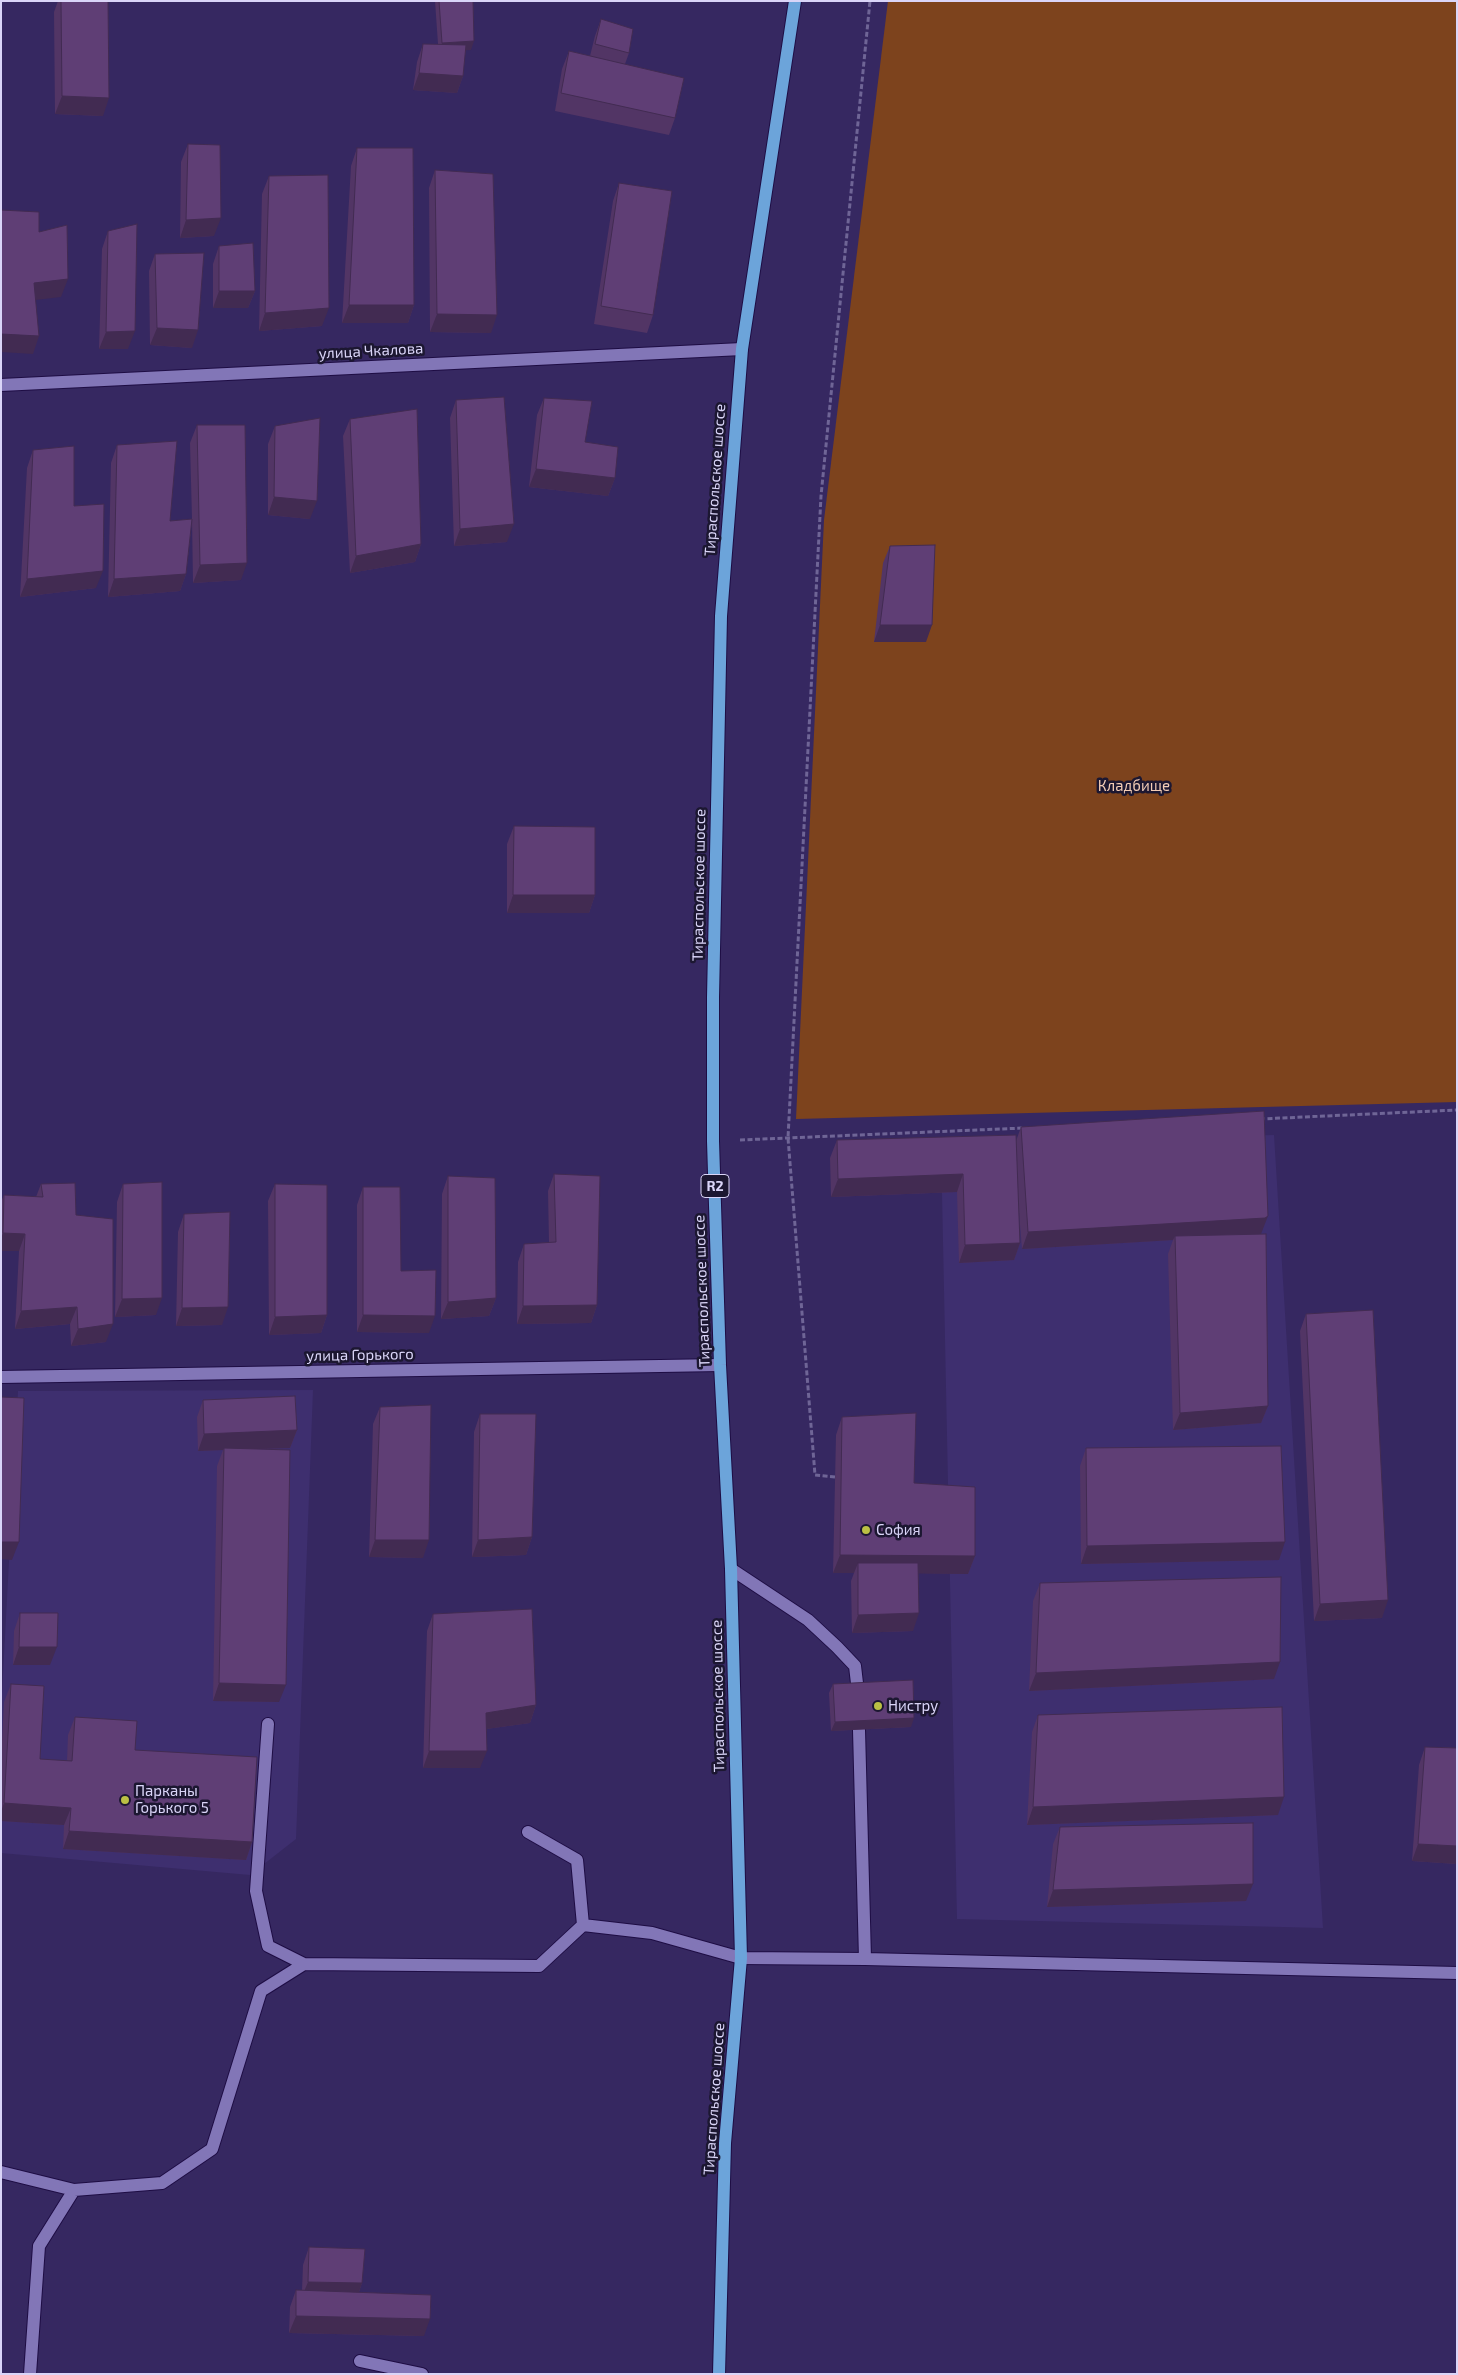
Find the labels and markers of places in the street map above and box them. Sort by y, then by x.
place label: София [876,1521,921,1539]
marker: София [860,1524,872,1536]
place label: Нистру [888,1697,938,1715]
marker: Нистру [872,1700,884,1712]
place label: Парканы Горького 5 [135,1782,209,1817]
marker: Парканы Горького 5 [119,1794,131,1806]

